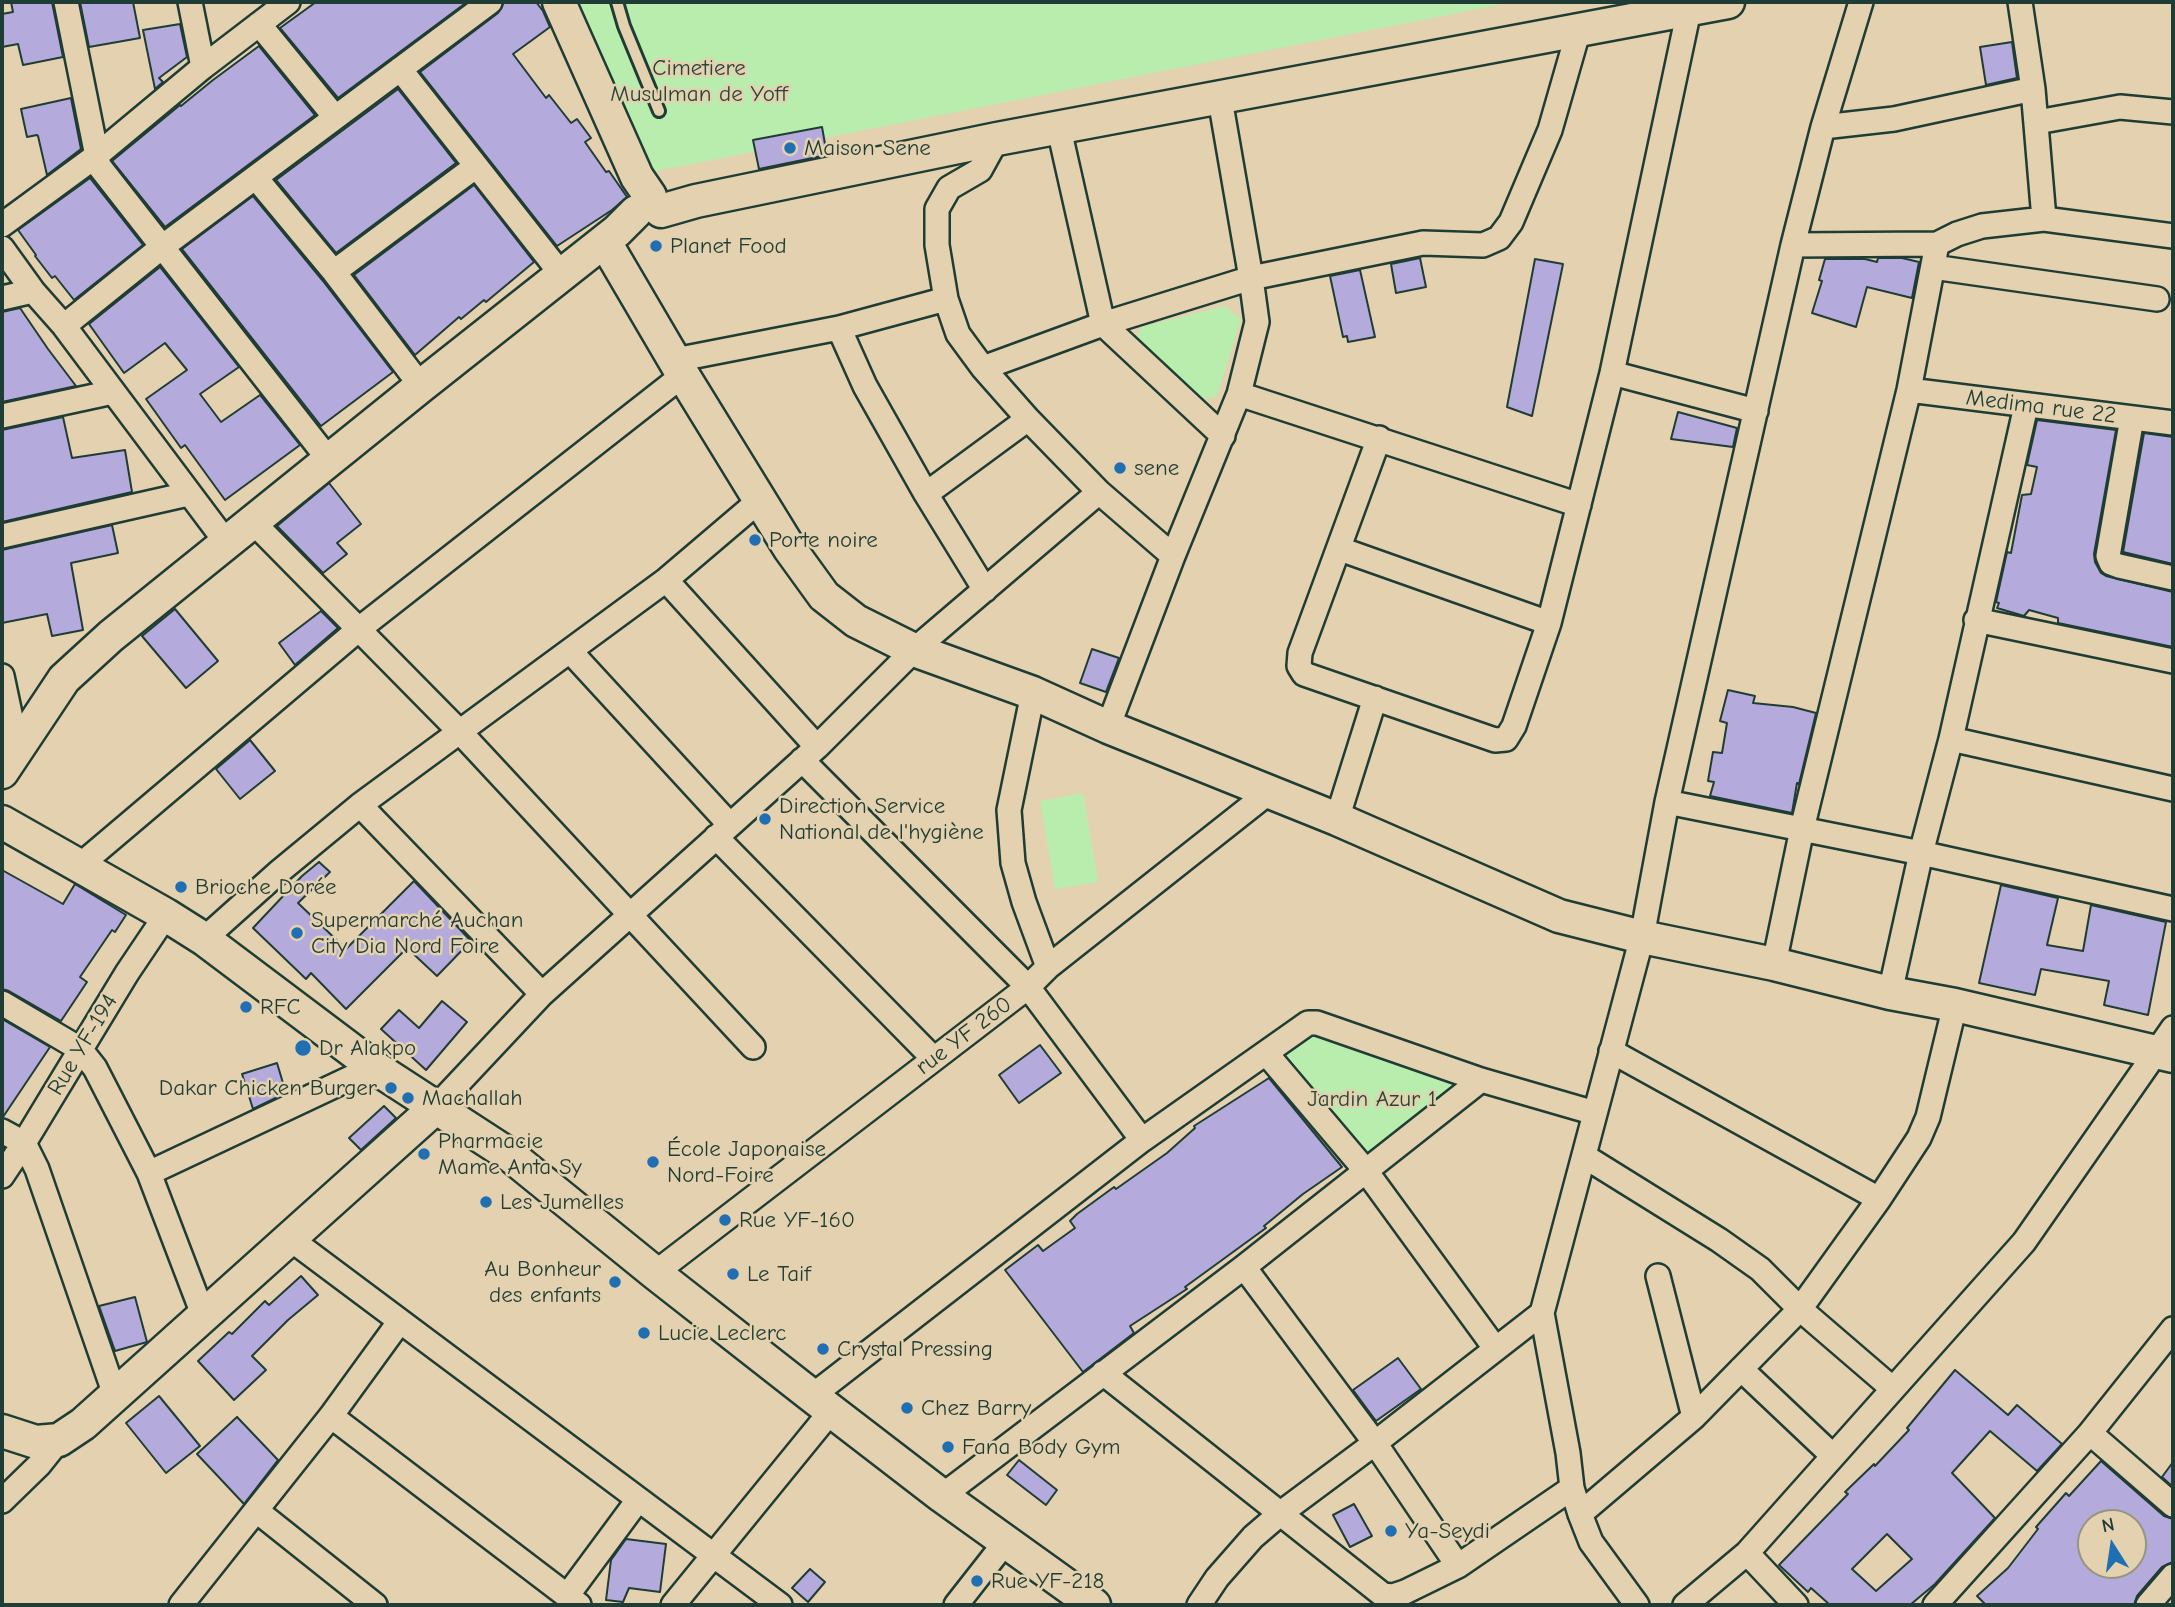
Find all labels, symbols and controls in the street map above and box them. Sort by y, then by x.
park label: Cimetiere Musulman de Yoff [610,54,788,108]
place label: Maison Sene [804,134,931,162]
marker: Maison Sene [782,140,798,156]
place label: Planet Food [670,232,787,260]
marker: Planet Food [648,238,664,254]
street label: Medima rue 22 [1964,384,2118,430]
place label: sene [1134,454,1179,482]
marker: sene [1112,460,1128,476]
place label: Porte noire [769,526,878,554]
marker: Porte noire [747,532,763,548]
place label: Direction Service National de l'hygiène [779,792,984,846]
marker: Direction Service National de l'hygiène [757,811,773,827]
place label: Brioche Dorée [195,873,337,901]
marker: Brioche Dorée [173,879,189,895]
place label: Supermarché Auchan City Dia Nord Foire [311,906,523,960]
marker: Supermarché Auchan City Dia Nord Foire [289,925,305,941]
street label: Rue YF-194 [42,990,124,1100]
street label: rue YF 260 [910,991,1018,1081]
place label: RFC [260,993,301,1021]
marker: RFC [238,999,254,1015]
place label: Dr Alakpo [319,1034,416,1062]
marker: Dr Alakpo [293,1038,313,1058]
place label: Dakar Chicken Burger [159,1074,377,1102]
marker: Dakar Chicken Burger [383,1080,399,1096]
place label: Machallah [422,1084,523,1112]
park label: Jardin Azur 1 [1307,1085,1437,1113]
marker: Machallah [400,1090,416,1106]
place label: Pharmacie Mame Anta Sy [438,1127,582,1181]
place label: École Japonaise Nord-Foire [667,1135,826,1189]
marker: Pharmacie Mame Anta Sy [416,1146,432,1162]
marker: École Japonaise Nord-Foire [645,1154,661,1170]
place label: Les Jumelles [500,1188,624,1216]
marker: Les Jumelles [478,1194,494,1210]
place label: Rue YF-160 [739,1206,855,1234]
marker: Rue YF-160 [717,1212,733,1228]
place label: Au Bonheur des enfants [484,1255,601,1309]
place label: Le Taif [747,1260,811,1288]
marker: Le Taif [725,1266,741,1282]
marker: Au Bonheur des enfants [607,1274,623,1290]
place label: Lucie Leclerc [658,1319,786,1347]
marker: Lucie Leclerc [636,1325,652,1341]
place label: Crystal Pressing [837,1335,993,1363]
marker: Crystal Pressing [815,1341,831,1357]
place label: Chez Barry [921,1394,1031,1422]
marker: Chez Barry [899,1400,915,1416]
place label: Fana Body Gym [962,1433,1120,1461]
marker: Fana Body Gym [940,1439,956,1455]
north arrow [2077,1509,2147,1579]
text: N [2100,1513,2116,1537]
place label: Ya-Seydi [1405,1517,1490,1545]
marker: Ya-Seydi [1383,1523,1399,1539]
place label: Rue YF-218 [991,1567,1104,1595]
marker: Rue YF-218 [969,1573,985,1589]

